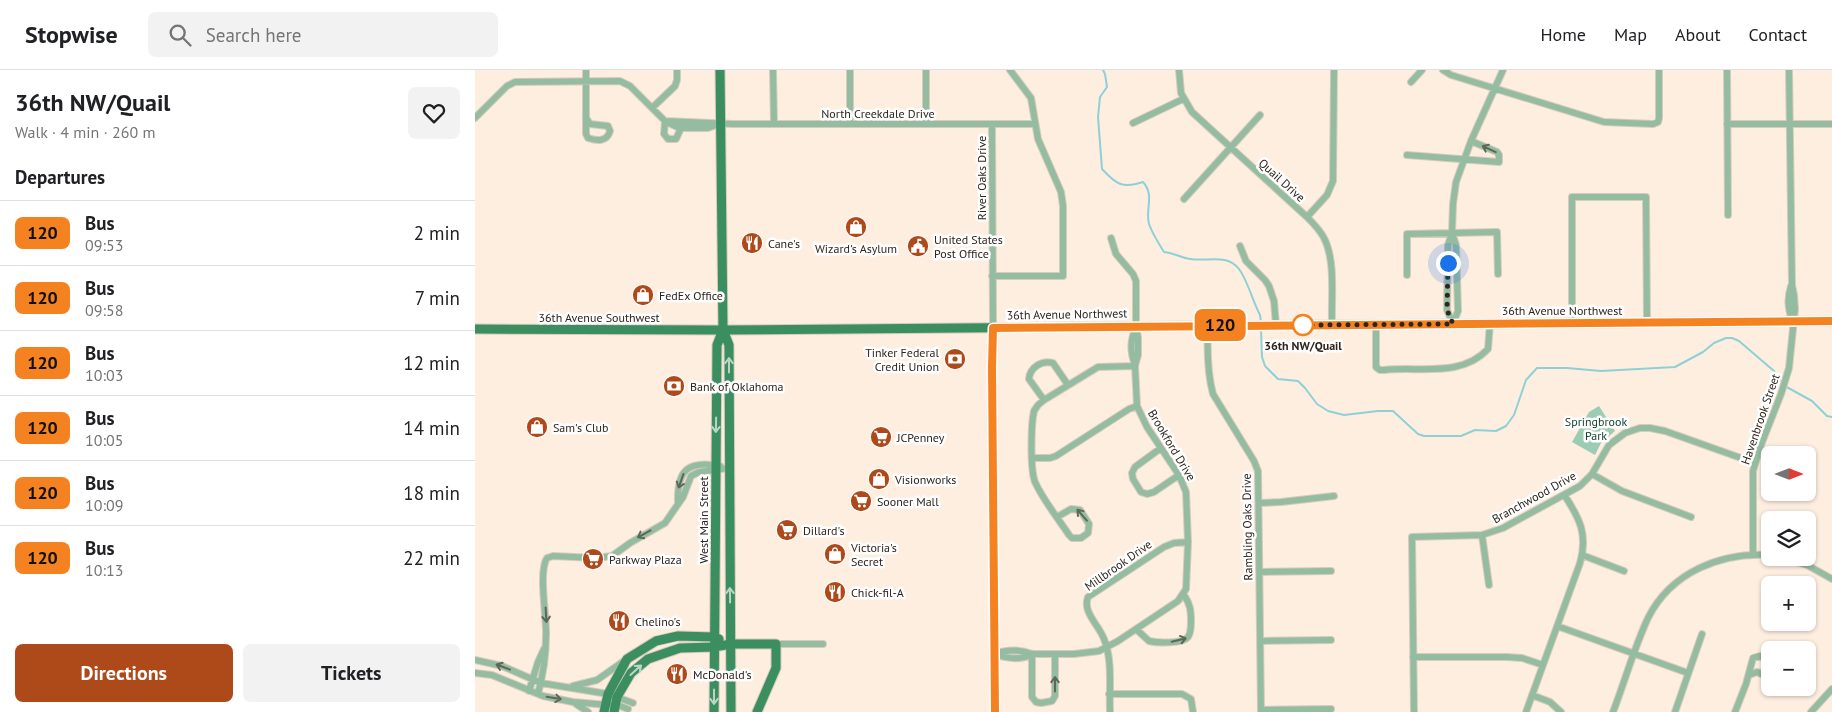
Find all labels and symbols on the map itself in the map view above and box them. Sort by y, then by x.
street label: North Creekdale Drive [821,106,935,121]
street label: River Oaks Drive [974,136,989,220]
one-way arrow [1482,144,1497,154]
street label: Quail Drive [1256,155,1308,205]
shop icon: Wizard's Asylum [844,215,868,239]
restaurant icon: Cane's [740,231,764,255]
place label: United States Post Office [934,232,1003,261]
public building icon: United States Post Office [906,234,930,258]
place label: Cane's [768,236,800,251]
place label: Wizard's Asylum [815,241,897,256]
your location [1436,251,1461,276]
shop icon: FedEx Office [631,283,655,307]
place label: FedEx Office [659,288,723,303]
street label: 36th Avenue Northwest [1502,303,1622,318]
street label: 36th Avenue Northwest [1007,305,1127,323]
line badge: 120 [1191,309,1249,341]
street label: 36th Avenue Southwest [538,310,660,325]
marker: 36th NW/Quail [1292,314,1314,336]
place label: 36th NW/Quail [1264,338,1342,353]
place label: Tinker Federal Credit Union [865,345,939,374]
bank icon: Tinker Federal Credit Union [943,347,967,371]
one-way arrow [724,357,734,374]
street label: Havenbrook Street [1737,372,1783,466]
bank icon: Bank of Oklahoma [662,374,686,398]
place label: Bank of Oklahoma [690,379,784,394]
street label: Brookford Drive [1145,407,1199,483]
park label: Springbrook Park [1565,414,1627,443]
shop icon: Sam's Club [525,415,549,439]
one-way arrow [711,416,721,433]
place label: Sam's Club [553,420,609,435]
supermarket icon: JCPenney [869,425,893,449]
place label: JCPenney [896,430,945,445]
north arrow [1761,446,1816,501]
shop icon: Visionworks [867,467,891,491]
street label: Branchwood Drive [1489,468,1579,526]
place label: Visionworks [894,472,956,487]
one-way arrow [676,473,685,488]
street label: Rambling Oaks Drive [1239,473,1255,581]
street label: West Main Street [696,477,711,563]
supermarket icon: Sooner Mall [849,489,873,513]
place label: Sooner Mall [877,494,939,509]
one-way arrow [1077,509,1089,522]
supermarket icon: Dillard's [775,518,799,542]
place label: Dillard's [803,523,844,538]
one-way arrow [637,530,651,540]
street label: Millbrook Drive [1081,536,1155,594]
place label: Victoria's Secret [850,540,897,569]
shop icon: Victoria's Secret [823,542,847,566]
supermarket icon: Parkway Plaza [581,547,605,571]
place label: Parkway Plaza [609,552,682,567]
restaurant icon: Chick-fil-A [823,580,847,604]
place label: Chick-fil-A [851,585,904,600]
one-way arrow [725,588,735,604]
one-way arrow [541,607,550,623]
restaurant icon: Chelino's [607,609,631,633]
place label: Chelino's [635,614,681,629]
one-way arrow [1171,635,1187,644]
one-way arrow [496,662,511,672]
restaurant icon: McDonald's [665,662,689,686]
one-way arrow [629,664,642,676]
place label: McDonald's [693,667,752,682]
one-way arrow [1050,676,1060,692]
one-way arrow [709,688,719,705]
one-way arrow [546,693,562,703]

